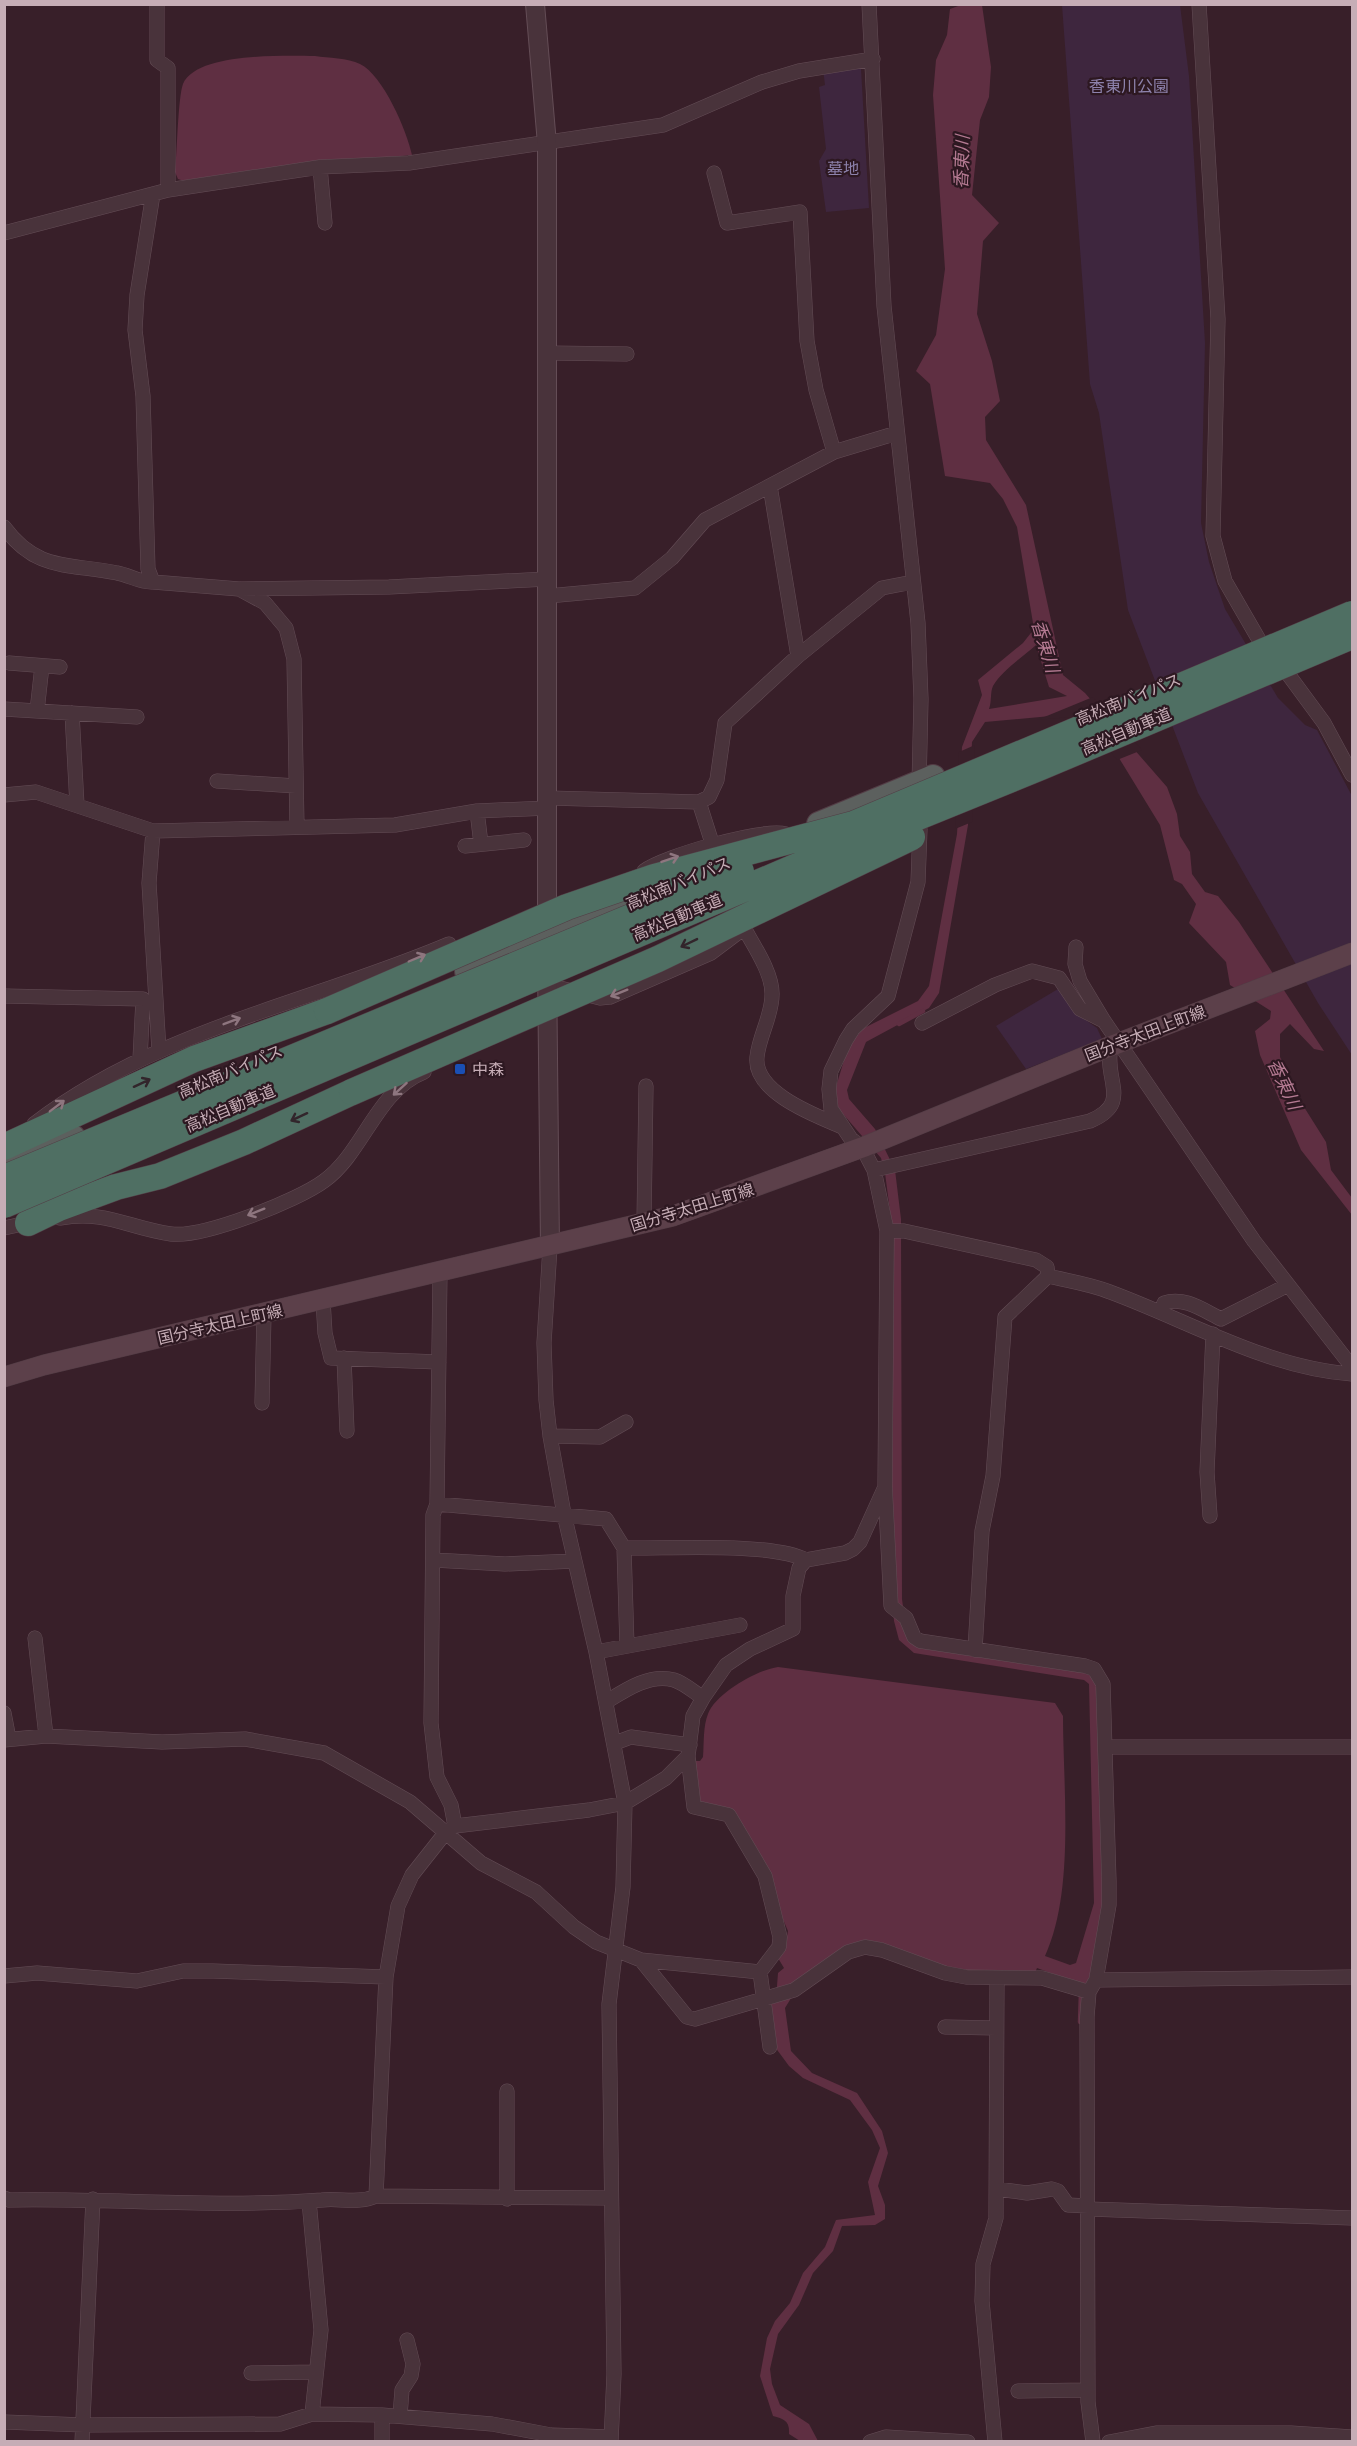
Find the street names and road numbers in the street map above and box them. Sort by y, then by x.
street label: 高松南バイパス [1072,668,1184,730]
street label: 高松自動車道 [1078,702,1174,760]
street label: 高松南バイパス [622,851,734,915]
street label: 高松自動車道 [629,888,725,946]
street label: 国分寺太田上町線 [1081,1000,1209,1066]
street label: 高松南バイパス [174,1039,286,1103]
street label: 高松自動車道 [182,1079,278,1137]
street label: 国分寺太田上町線 [628,1178,756,1236]
street label: 国分寺太田上町線 [155,1299,285,1349]

